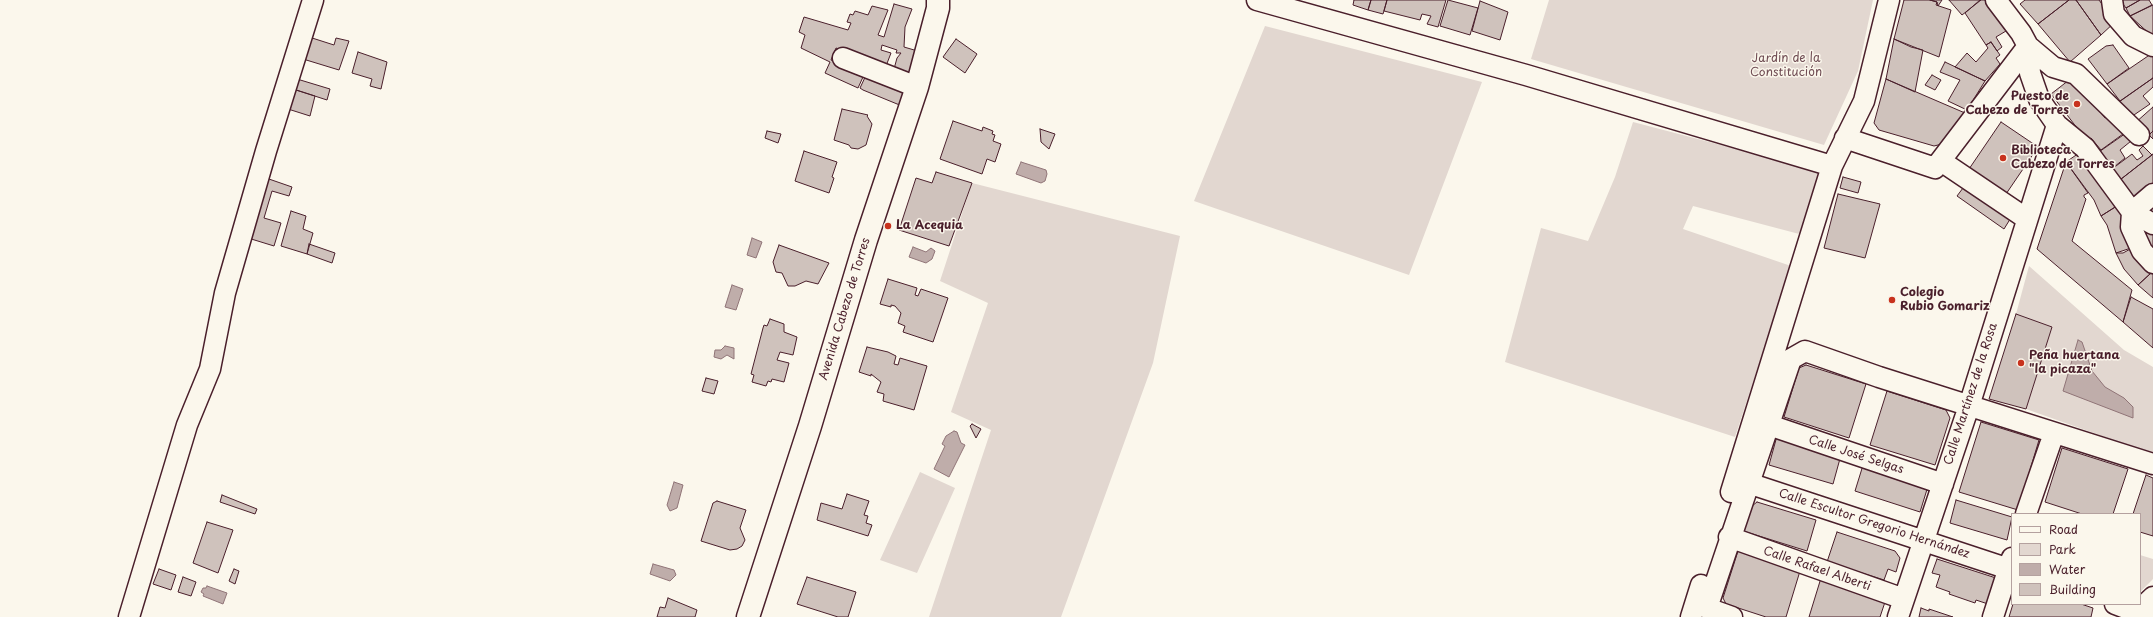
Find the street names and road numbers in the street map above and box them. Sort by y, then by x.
street label: Avenida Cabezo de Torres [816,236,874,382]
street label: Calle Martínez de la Rosa [1941,321,2001,467]
street label: Calle José Selgas [1807,433,1905,477]
street label: Calle Escultor Gregorio Hernández [1777,486,1971,562]
street label: Calle Rafael Alberti [1761,544,1873,594]

